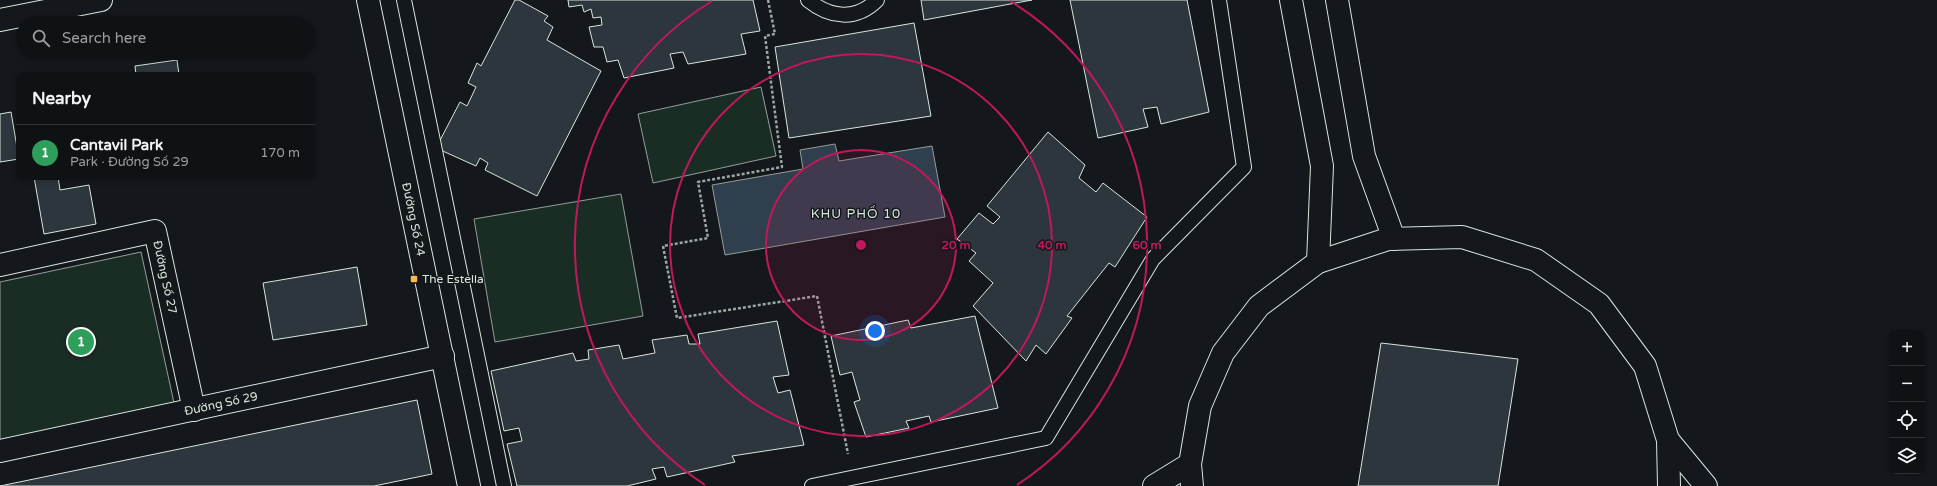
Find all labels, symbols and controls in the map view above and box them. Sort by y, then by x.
search box [16,16,316,60]
icon: search [30,27,52,49]
text: Search here [62,29,146,47]
text: Nearby [32,88,91,109]
text: Cantavil Park [70,136,163,154]
text: 1 [41,145,49,161]
text: 170 m [260,145,300,161]
text: Park · Đường Số 29 [70,154,189,170]
street label: Đường Số 24 [399,181,428,258]
district label: KHU PHỐ 10 [811,205,901,222]
centre of rings [854,238,868,252]
text: 20 m [941,238,971,252]
text: 40 m [1037,238,1067,252]
text: 60 m [1132,238,1162,252]
street label: Đường Số 27 [150,239,180,315]
place label: The Estella [422,272,484,286]
marker: The Estella [409,274,419,284]
your location [865,321,885,341]
pin: 1 [68,327,94,357]
map controls [1889,330,1925,474]
button: + [1889,330,1925,366]
button: − [1889,366,1925,402]
street label: Đường Số 29 [183,389,259,418]
button: locate [1889,402,1925,438]
button: layers [1889,438,1925,474]

